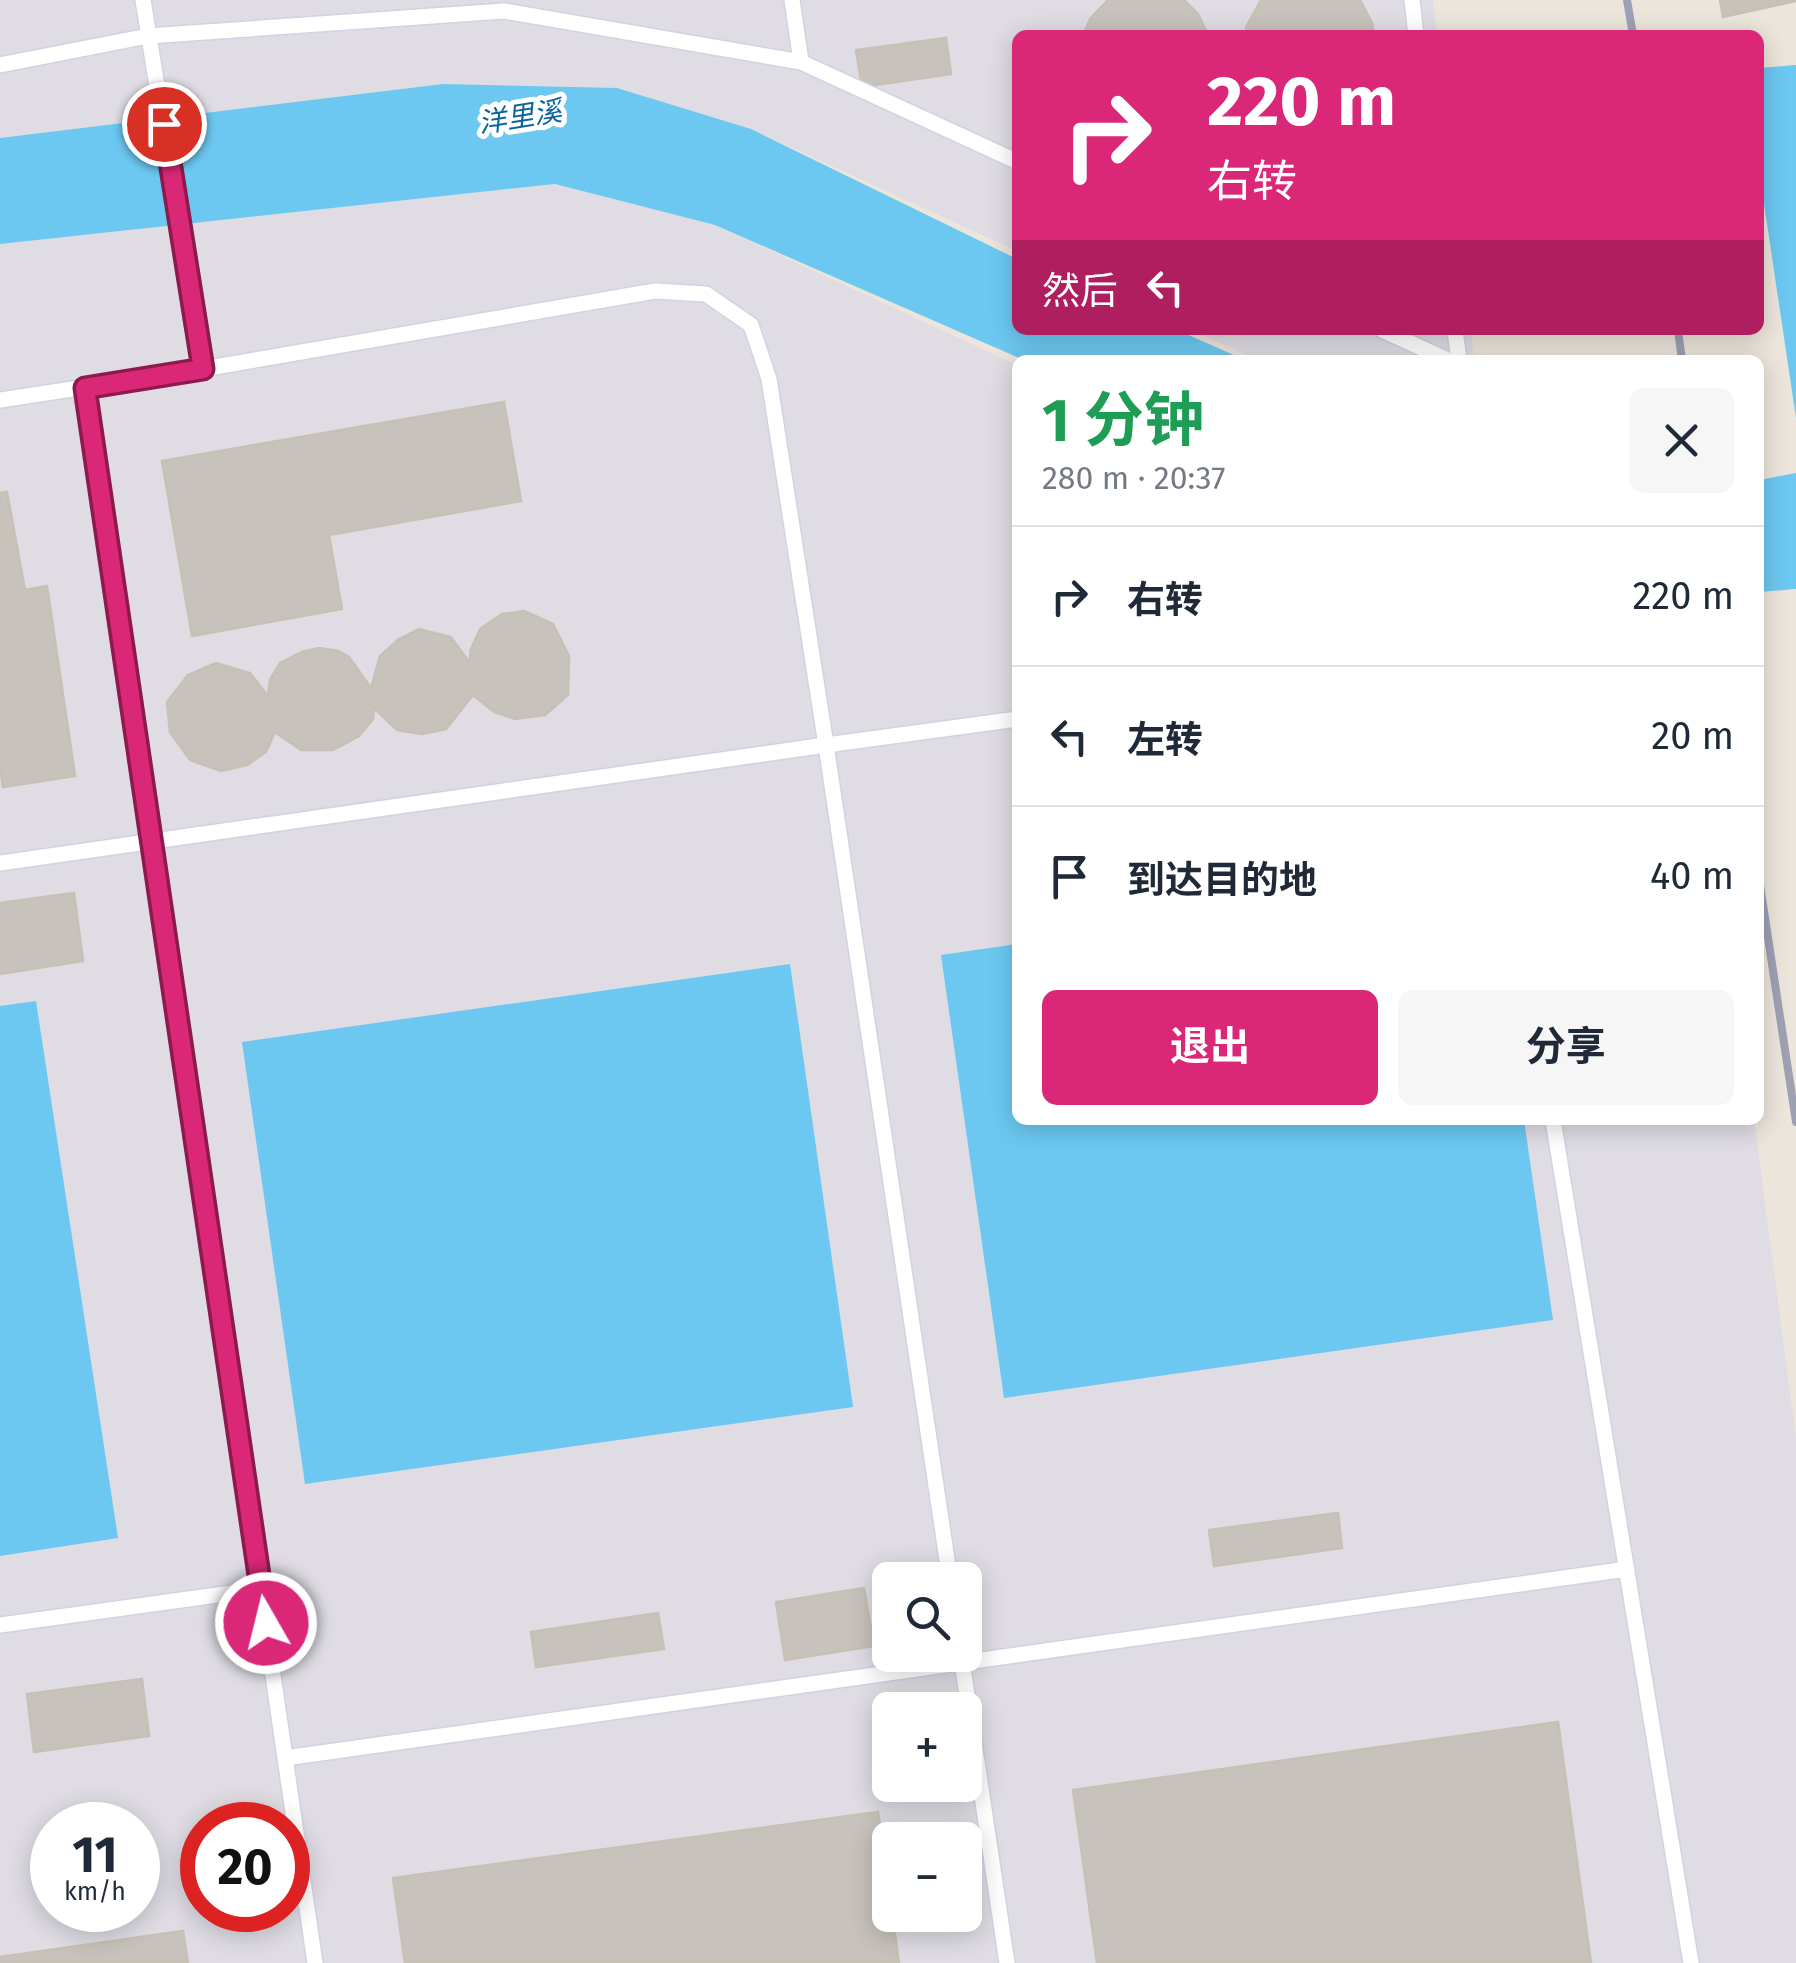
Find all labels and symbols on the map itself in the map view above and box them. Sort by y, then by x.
pin [122,82,207,167]
water label: 洋里溪 [476,94,567,140]
position arrow [214,1571,318,1675]
speed limit sign: 20 [180,1802,310,1932]

